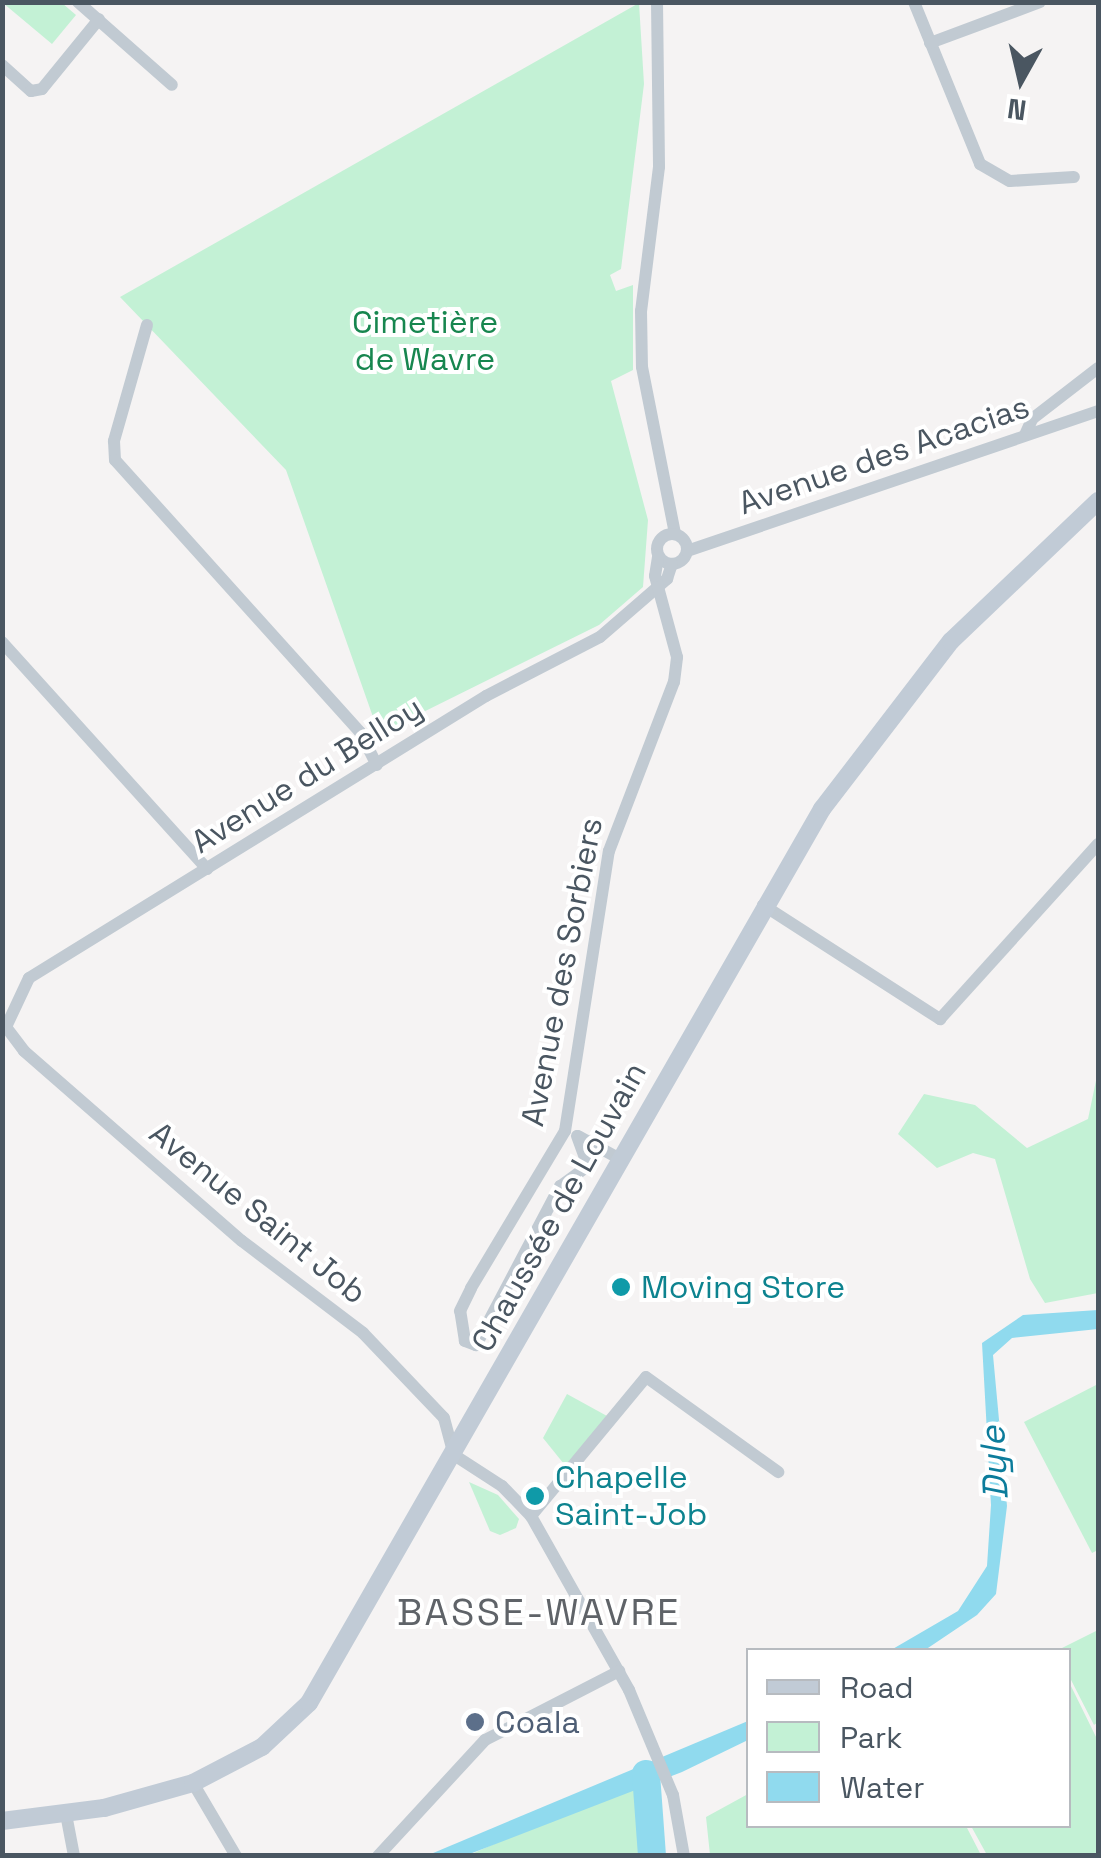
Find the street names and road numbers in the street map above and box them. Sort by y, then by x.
street label: Avenue des Acacias [733,387,1035,523]
street label: Avenue du Belloy [185,689,429,861]
street label: Avenue des Sorbiers [513,815,611,1129]
street label: Chaussée de Louvain [464,1056,654,1358]
street label: Avenue Saint Job [142,1114,374,1312]

